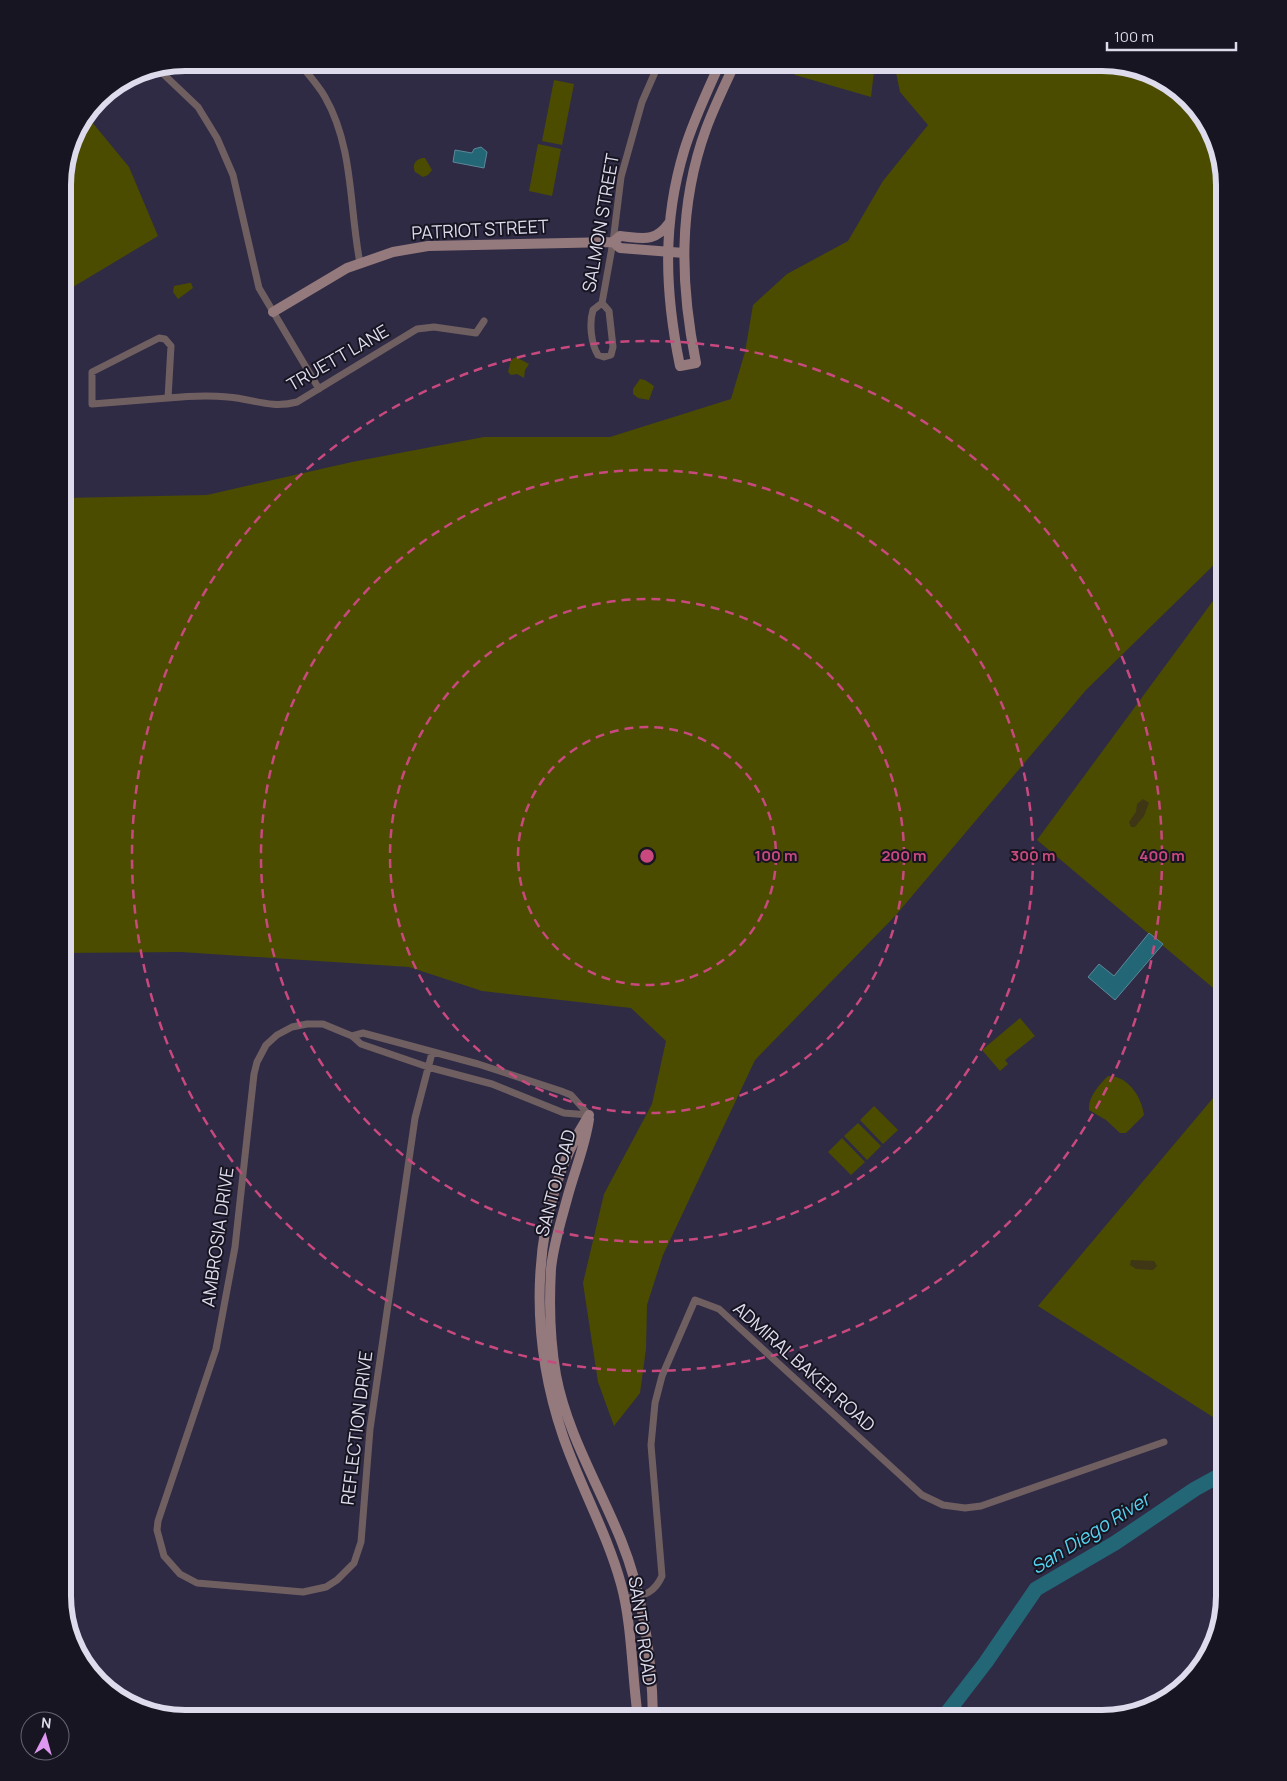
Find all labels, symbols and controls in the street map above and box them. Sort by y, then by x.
scale bar [1107,20,1236,52]
text: 100 m [1114,26,1154,47]
street label: SALMON STREET [576,151,624,294]
street label: PATRIOT STREET [411,213,549,245]
street label: TRUETT LANE [282,318,393,396]
text: 100 m [755,845,797,866]
text: 200 m [881,845,927,866]
text: 300 m [1011,845,1055,866]
text: 400 m [1139,845,1185,866]
centre of rings [638,847,656,865]
street label: SANTO ROAD [529,1127,581,1239]
street label: AMBROSIA DRIVE [195,1165,239,1308]
street label: ADMIRAL BAKER ROAD [729,1296,881,1436]
street label: REFLECTION DRIVE [335,1349,377,1506]
water label: San Diego River [1026,1485,1156,1580]
street label: SANTO ROAD [623,1575,663,1687]
north arrow [20,1711,70,1761]
text: N [40,1713,52,1733]

